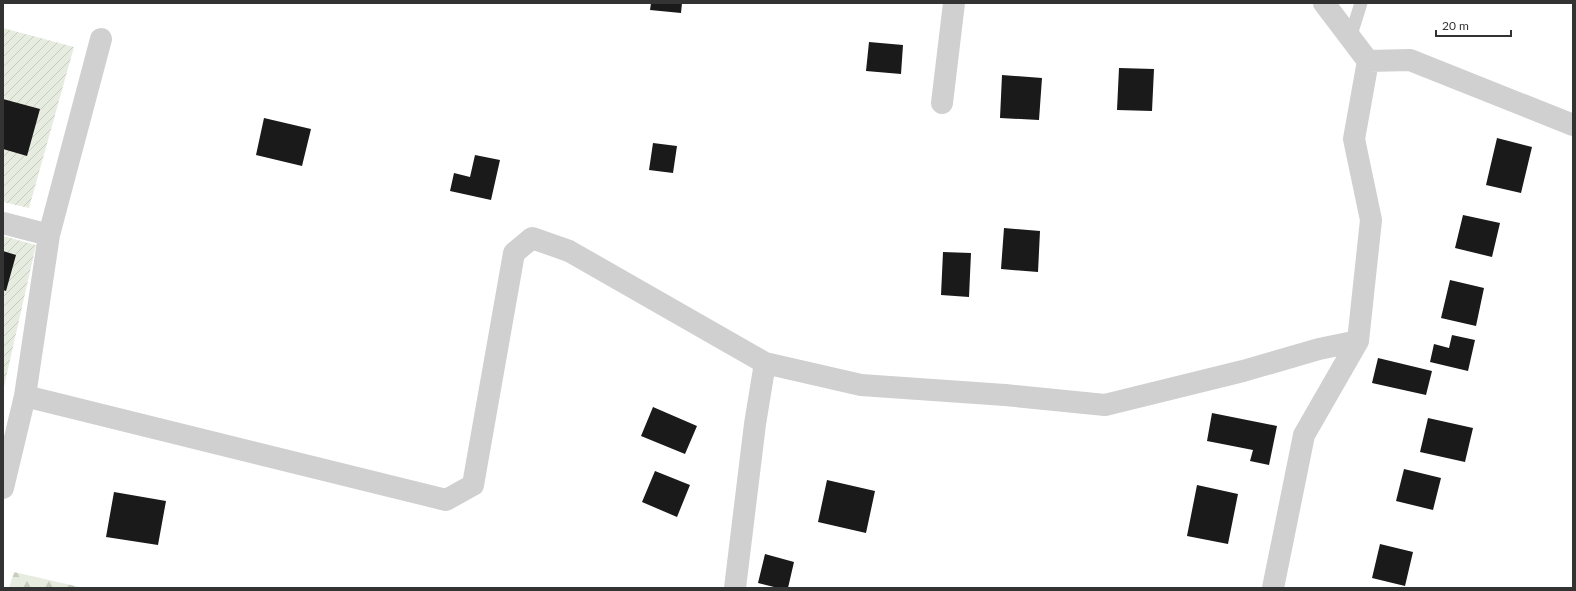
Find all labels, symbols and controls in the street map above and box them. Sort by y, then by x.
scale bar [1436,12,1511,38]
text: 20 m [1442,18,1469,33]

